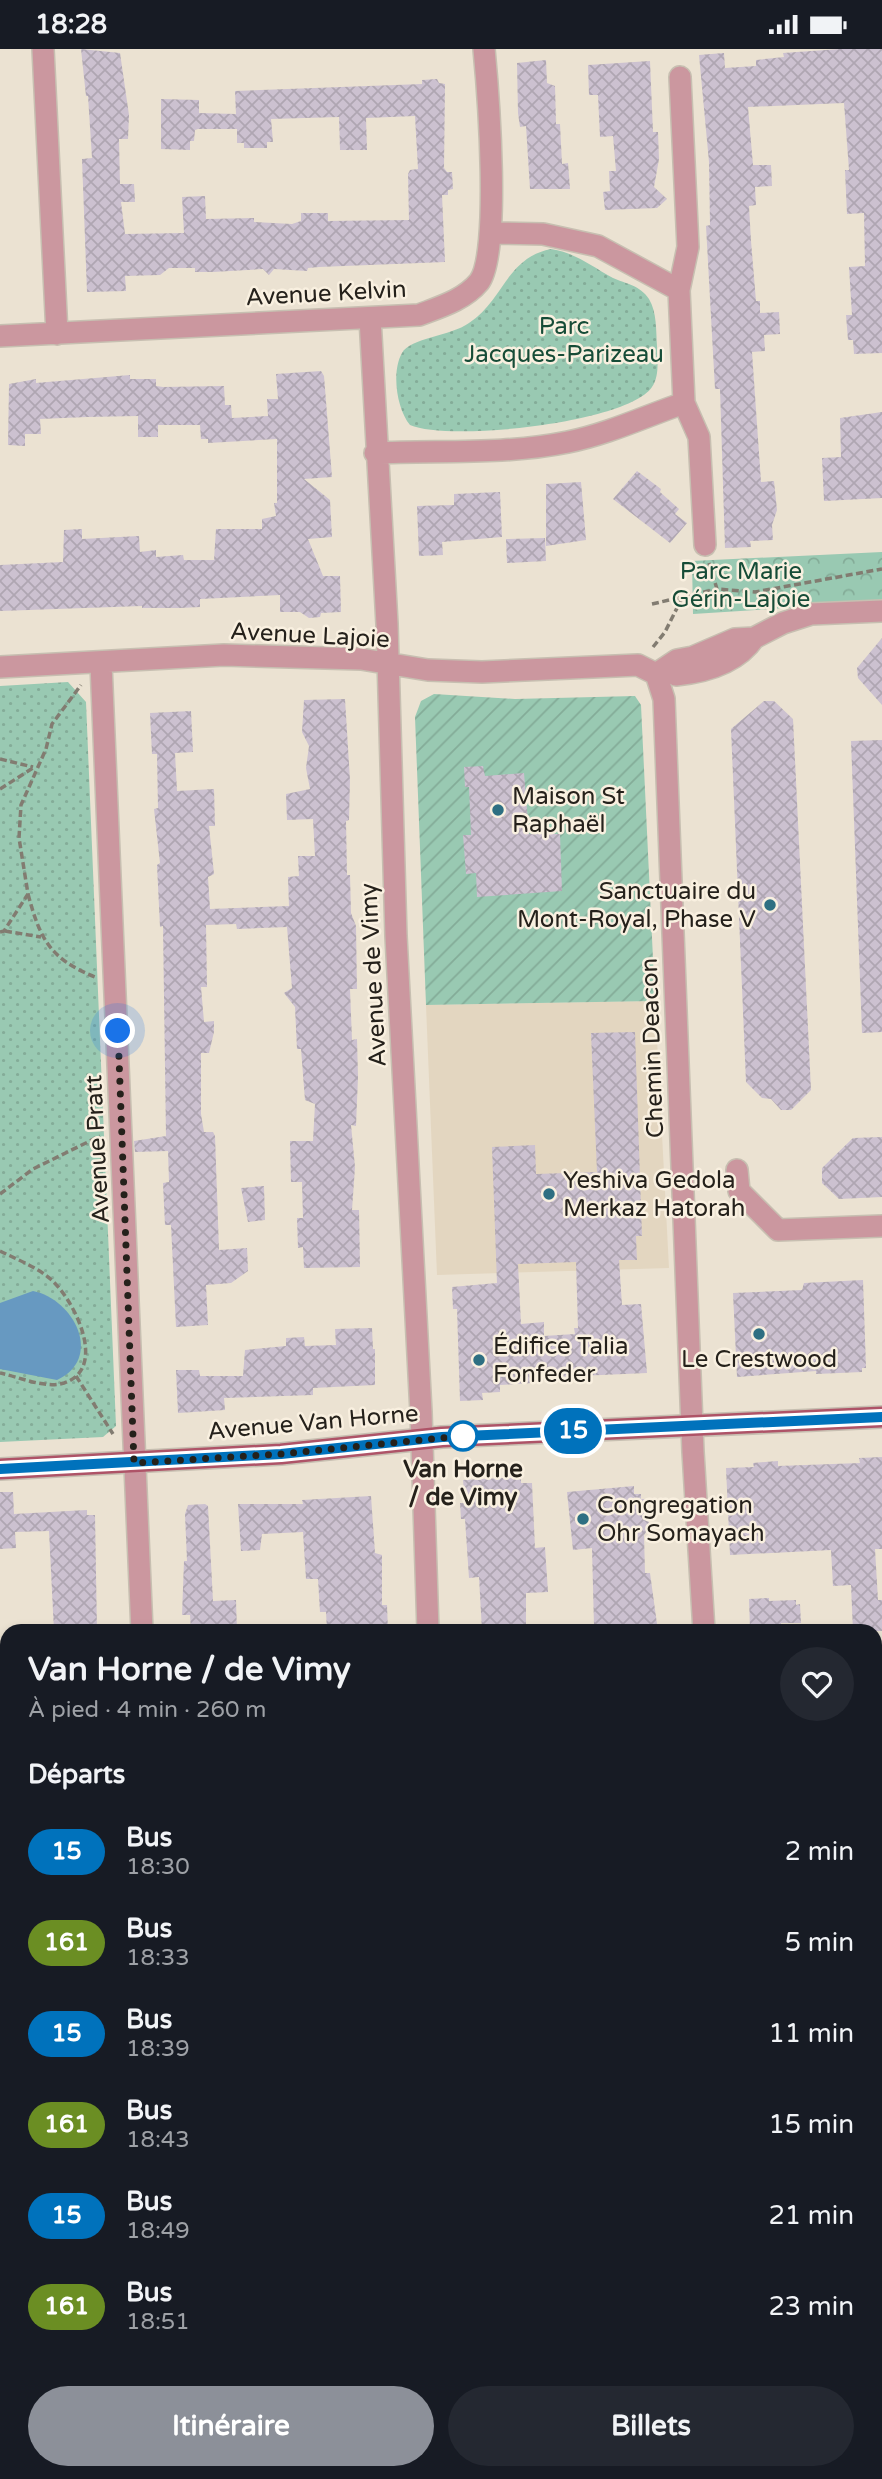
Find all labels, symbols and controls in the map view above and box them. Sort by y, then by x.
text: 18:28 [35,9,107,40]
street label: Avenue Kelvin [245,275,407,312]
park label: Parc Jacques-Parizeau [464,312,664,369]
park label: Parc Marie Gérin-Lajoie [672,557,810,614]
street label: Avenue Lajoie [229,617,390,654]
place label: Maison St Raphaël [512,782,625,839]
marker: Maison St Raphaël [490,802,506,818]
place label: Sanctuaire du Mont-Royal, Phase V [517,877,756,934]
street label: Avenue de Vimy [354,882,393,1068]
marker: Sanctuaire du Mont-Royal, Phase V [762,897,778,913]
street label: Chemin Deacon [635,957,670,1139]
your location [100,1013,135,1048]
street label: Avenue Pratt [79,1074,116,1224]
place label: Yeshiva Gedola Merkaz Hatorah [563,1166,745,1223]
marker: Yeshiva Gedola Merkaz Hatorah [541,1186,557,1202]
marker: Le Crestwood [751,1326,767,1342]
place label: Édifice Talia Fonfeder [493,1331,629,1389]
place label: Le Crestwood [681,1345,837,1374]
marker: Édifice Talia Fonfeder [471,1352,487,1368]
street label: Avenue Van Horne [206,1399,420,1446]
line badge: 15 [542,1408,604,1454]
text: 15 [558,1416,588,1445]
marker: Van Horne / de Vimy [448,1421,478,1451]
place label: Van Horne / de Vimy [403,1455,523,1512]
place label: Congregation Ohr Somayach [597,1491,765,1548]
marker: Congregation Ohr Somayach [575,1511,591,1527]
button: heart [780,1647,854,1721]
text: Van Horne / de Vimy [28,1650,351,1689]
text: À pied · 4 min · 260 m [28,1696,267,1724]
text: Départs [28,1759,125,1790]
text: Bus [126,1822,172,1853]
text: 2 min [785,1836,854,1867]
text: 15 [51,1837,82,1866]
text: 18:30 [126,1853,190,1881]
text: Bus [126,1913,172,1944]
text: 5 min [785,1927,854,1958]
text: 161 [44,1928,89,1957]
text: 18:33 [126,1944,190,1972]
text: Bus [126,2004,172,2035]
text: 11 min [768,2018,854,2049]
text: 15 [51,2019,82,2048]
text: 18:39 [126,2035,190,2063]
text: Bus [126,2095,172,2126]
text: 15 min [768,2109,854,2140]
text: 161 [44,2110,89,2139]
text: 18:43 [126,2126,190,2154]
text: Bus [126,2186,172,2217]
text: 21 min [768,2200,854,2231]
text: 15 [51,2201,82,2230]
text: 18:49 [126,2217,190,2245]
text: Bus [126,2277,172,2308]
text: 23 min [768,2291,854,2322]
text: 161 [44,2292,89,2321]
text: 18:51 [126,2308,190,2336]
button: Itinéraire [28,2386,434,2466]
button: Billets [448,2386,854,2466]

